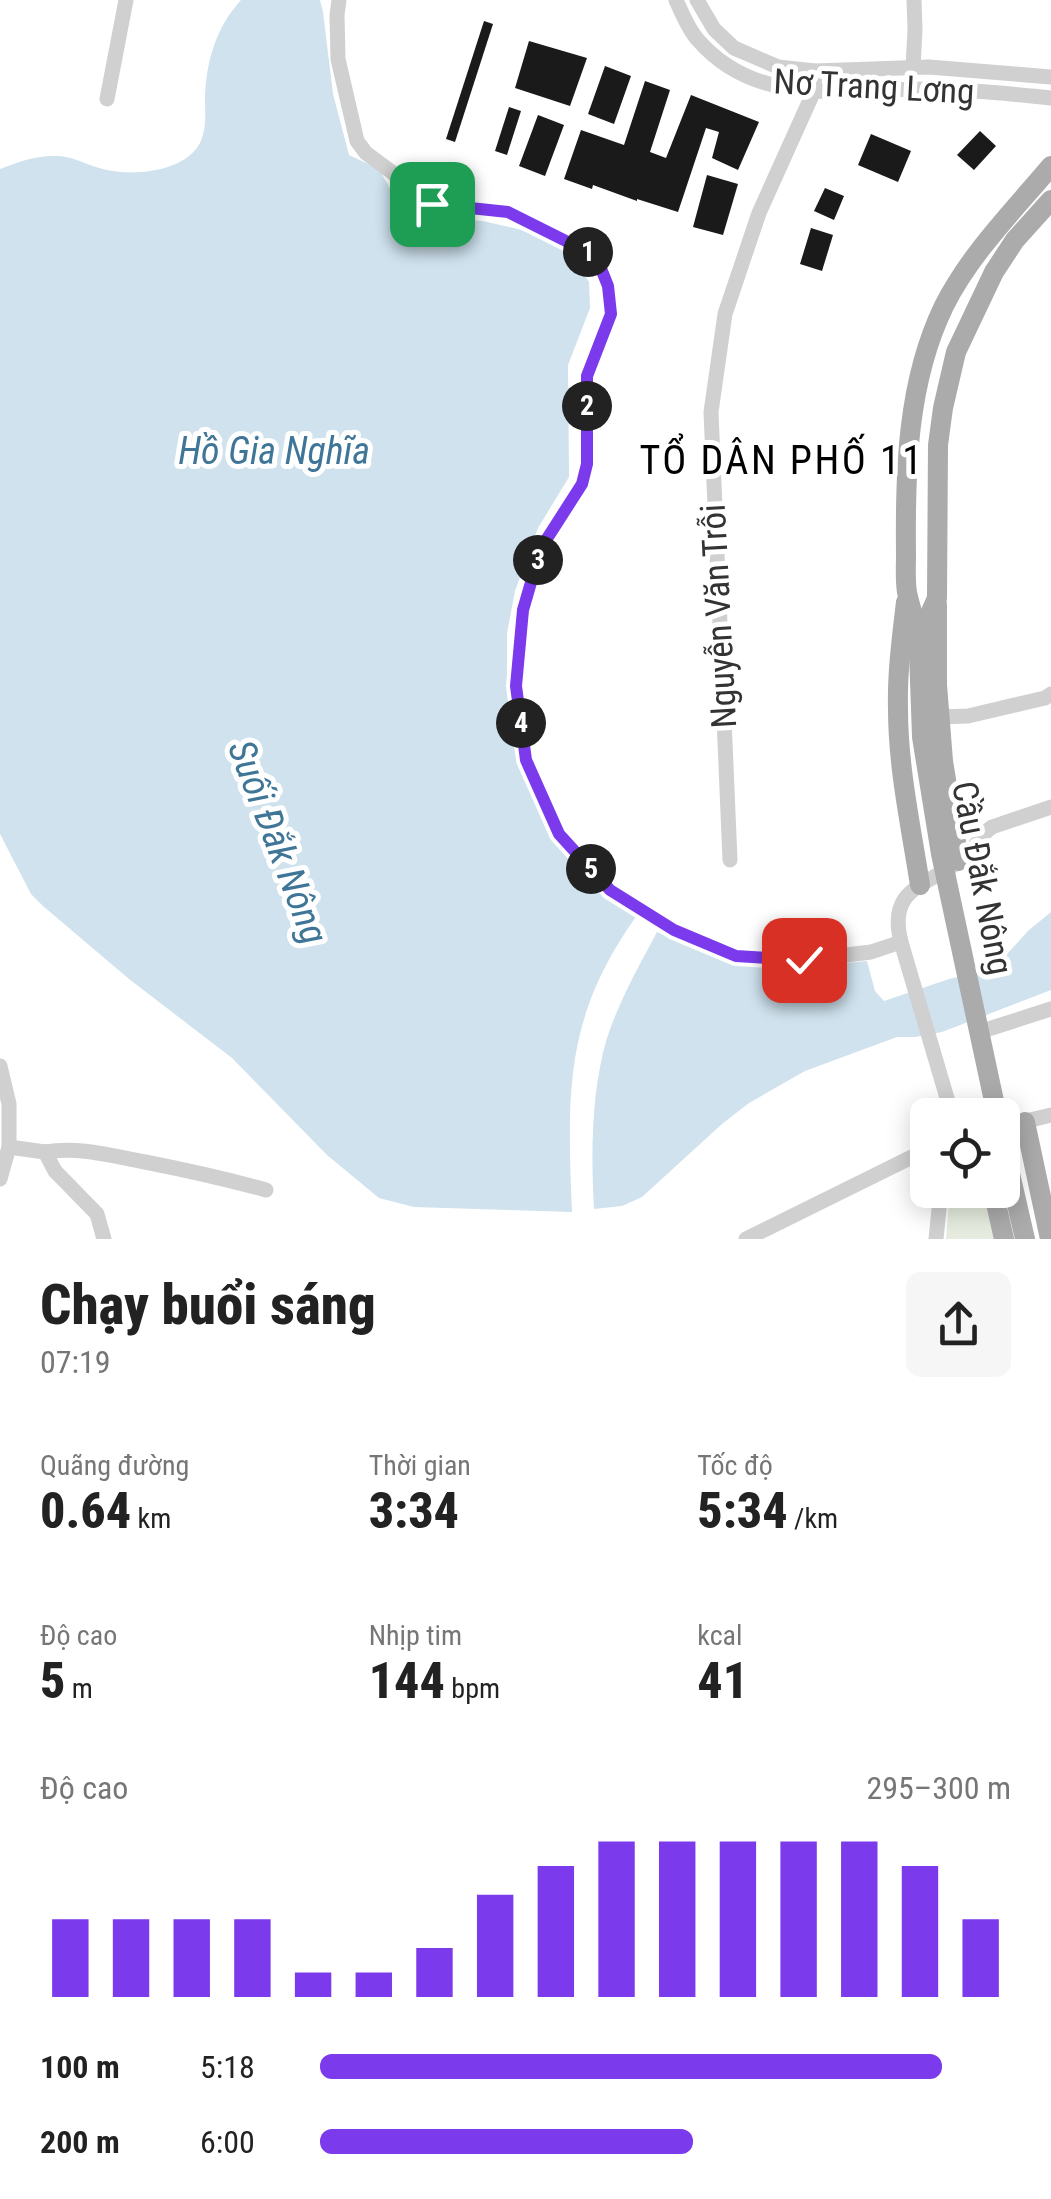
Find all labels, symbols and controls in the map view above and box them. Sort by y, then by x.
street label: Nơ Trang Lơng [773,61,975,113]
pin [390,162,475,247]
icon: arrive [405,177,460,232]
pin: 1 [563,227,613,277]
text: 1 [581,235,595,268]
pin: 2 [562,381,612,431]
text: 2 [580,389,594,422]
water label: Hồ Gia Nghĩa [178,429,370,473]
district label: TỔ DÂN PHỐ 11 [639,433,925,484]
street label: Nguyễn Văn Trỗi [693,503,745,729]
pin: 3 [513,535,563,585]
text: 3 [531,543,545,576]
pin: 4 [496,698,546,748]
text: 4 [514,706,528,739]
water label: Suối Đắk Nông [219,734,337,950]
street label: Cầu Đắk Nông [943,778,1021,978]
pin: 5 [566,844,616,894]
text: 5 [584,852,598,885]
pin [762,918,847,1003]
icon: check [777,933,832,988]
map controls [910,1098,1020,1208]
button: locate [910,1098,1020,1208]
button: share [906,1272,1011,1377]
text: Chạy buổi sáng [40,1273,376,1337]
text: 07:19 [40,1343,111,1381]
text: Quãng đường [40,1449,189,1482]
text: Thời gian [369,1449,471,1482]
text: Tốc độ [697,1449,773,1482]
text: 0.64 [40,1482,131,1540]
text: 3:34 [369,1482,459,1540]
text: 5:34 [697,1482,788,1540]
text: km [131,1502,171,1535]
text: /km [788,1502,838,1535]
text: Độ cao [40,1619,117,1652]
text: Nhịp tim [369,1619,462,1652]
text: kcal [697,1619,742,1652]
text: 5 [40,1652,65,1710]
text: 144 [369,1652,445,1710]
text: 41 [697,1652,748,1710]
text: m [65,1672,93,1705]
text: bpm [445,1672,500,1705]
text: Độ cao [40,1769,128,1807]
text: 295–300 m [866,1769,1011,1807]
text: 100 m [40,2048,120,2086]
text: 5:18 [200,2048,255,2086]
text: 200 m [40,2123,120,2161]
text: 6:00 [200,2123,255,2161]

